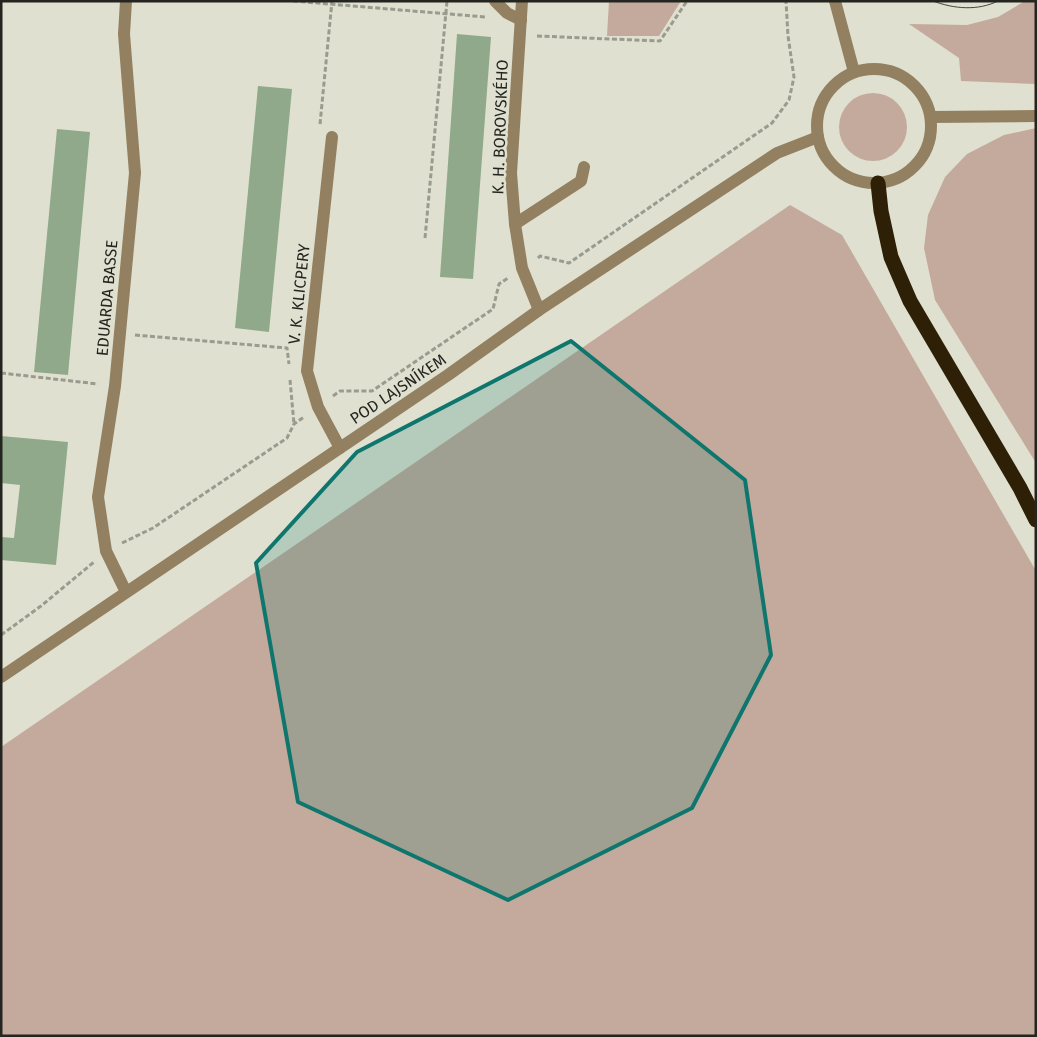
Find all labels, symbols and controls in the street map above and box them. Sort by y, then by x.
street label: K. H. BOROVSKÉHO [487,59,512,195]
street label: EDUARDA BASSE [92,239,122,357]
street label: V. K. KLICPERY [284,243,314,345]
street label: POD LAJSNÍKEM [346,349,450,428]

